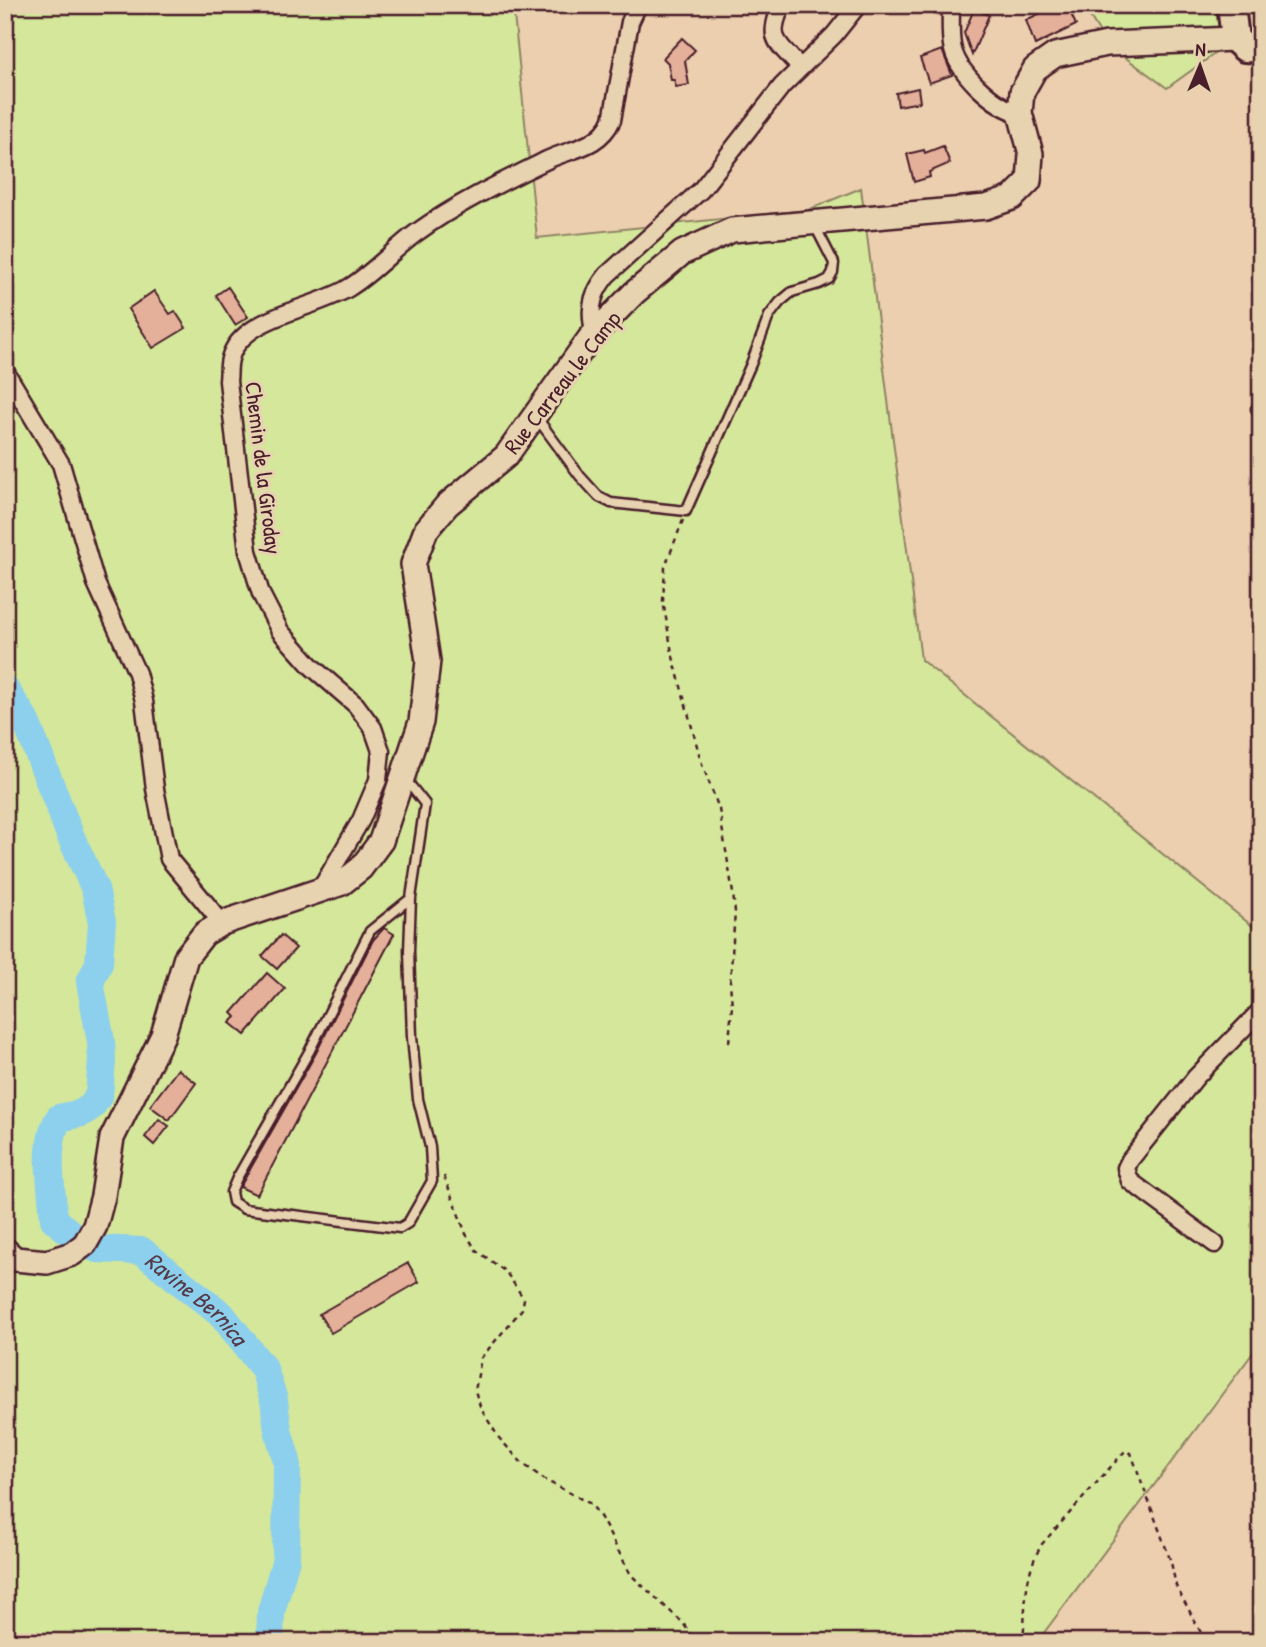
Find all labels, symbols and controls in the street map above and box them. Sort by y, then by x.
north arrow [1164,32,1234,102]
text: N [1195,36,1206,62]
street label: Rue Carreau le Camp [496,304,628,460]
street label: Chemin de la Giroday [238,380,290,556]
water label: Ravine Bernica [139,1244,257,1353]

